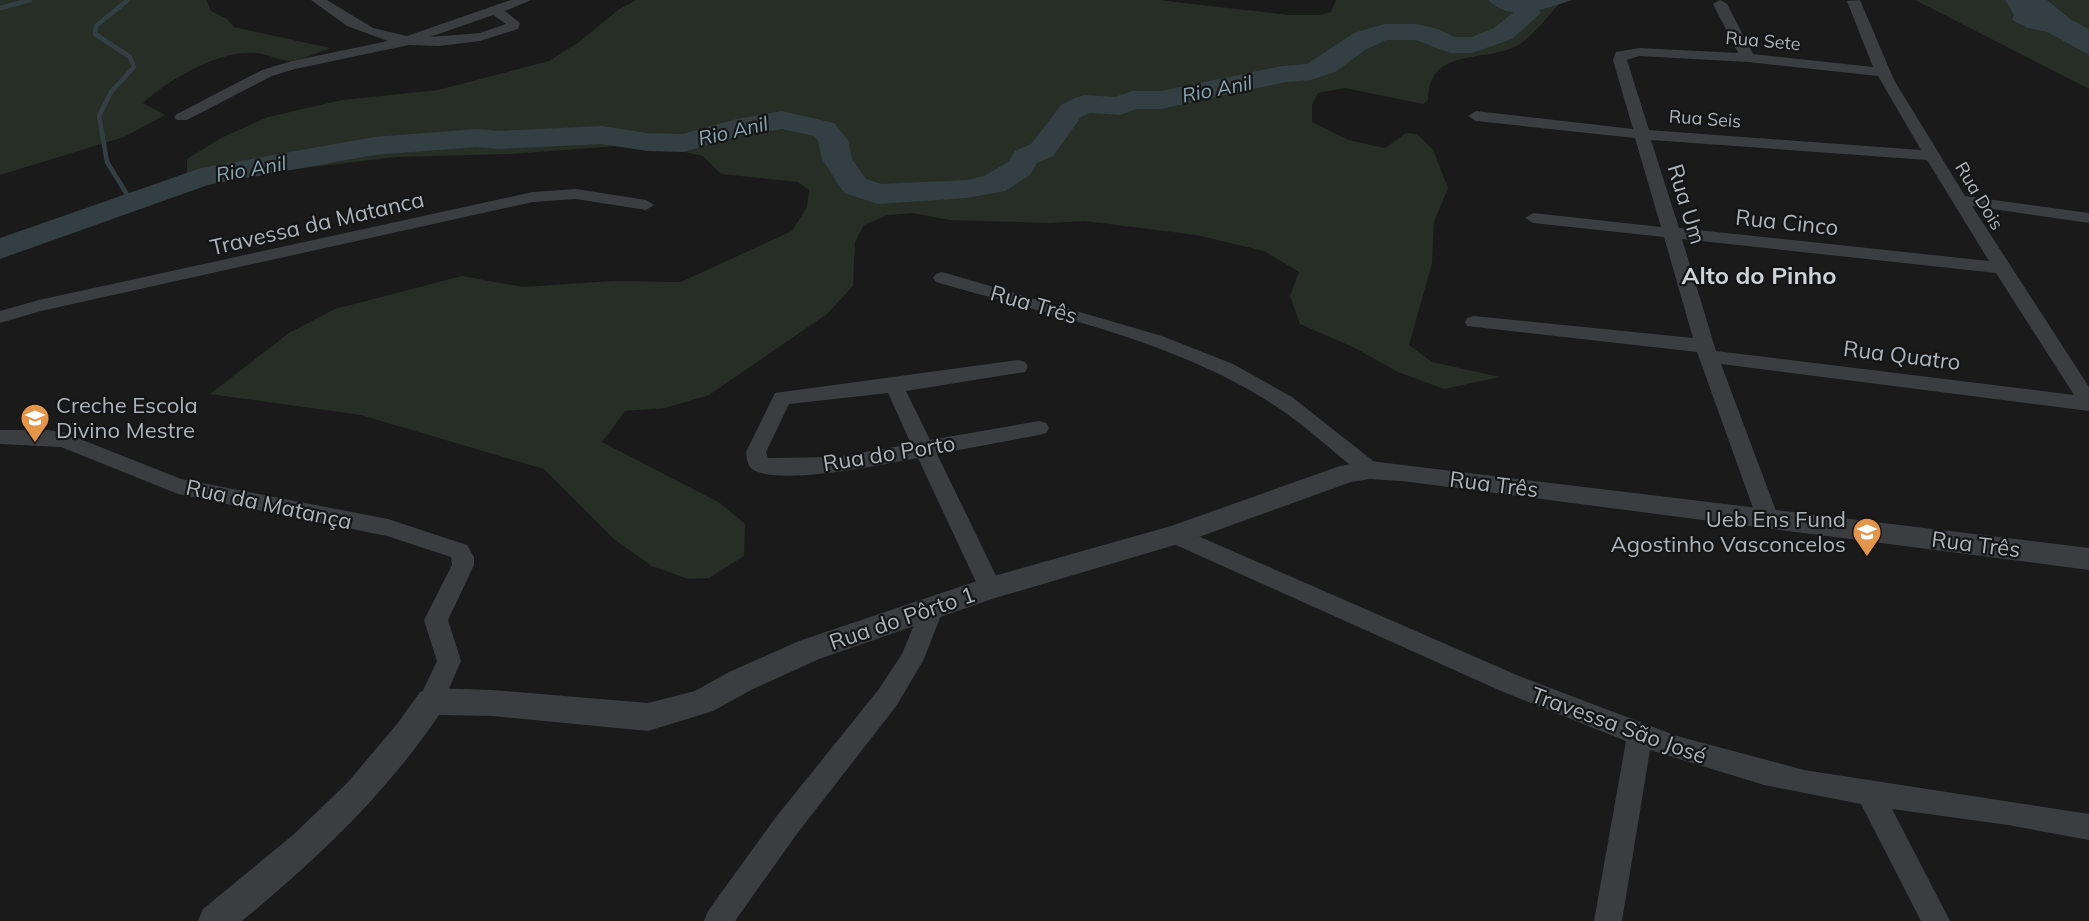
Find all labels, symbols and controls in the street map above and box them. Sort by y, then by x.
street label: Rua Sete [1725,26,1802,55]
water label: Rio Anil [1180,69,1254,108]
street label: Rua Seis [1668,104,1742,133]
water label: Rio Anil [695,110,771,151]
water label: Rio Anil [214,150,288,187]
street label: Rua Dois [1950,158,2009,234]
street label: Rua Um [1662,161,1712,247]
street label: Travessa da Matanca [207,185,427,261]
street label: Rua Cinco [1734,203,1840,241]
district label: Alto do Pinho [1681,260,1837,290]
street label: Rua Três [987,278,1081,330]
street label: Rua Quatro [1842,334,1962,376]
place label: Creche Escola Divino Mestre [56,391,198,444]
school or university icon: Creche Escola Divino Mestre [19,402,51,444]
street label: Rua do Porto [821,429,957,477]
street label: Rua Três [1448,465,1540,503]
street label: Rua da Matança [183,473,355,535]
place label: Ueb Ens Fund Agostinho Vasconcelos [1611,505,1846,558]
school or university icon: Ueb Ens Fund Agostinho Vasconcelos [1851,516,1883,558]
street label: Rua Três [1930,525,2022,563]
street label: Rua do Pôrto 1 [825,580,979,656]
street label: Travessa São José [1527,680,1711,770]

